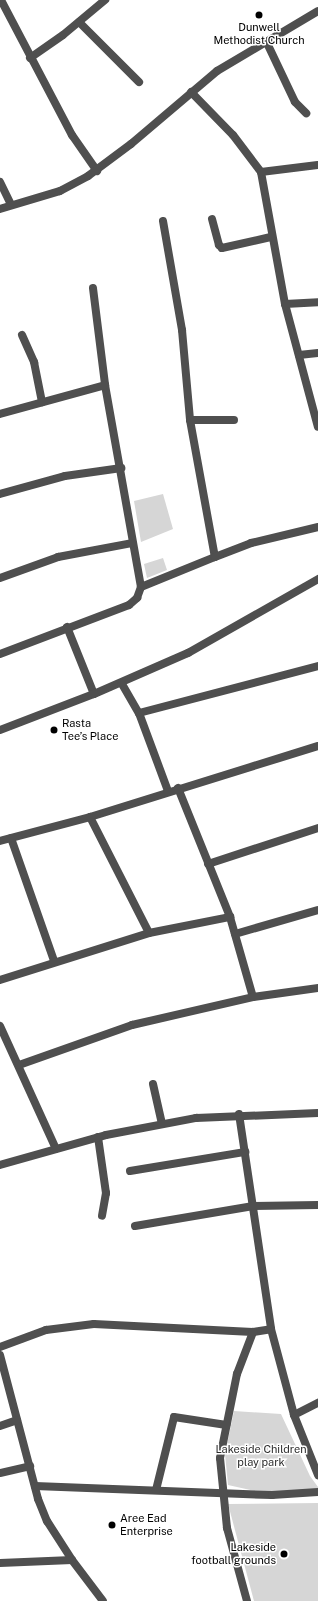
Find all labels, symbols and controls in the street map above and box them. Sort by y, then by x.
marker: Dunwell Methodist Church [254,10,264,20]
place label: Dunwell Methodist Church [213,21,305,47]
place label: Rasta Tee’s Place [62,717,118,743]
marker: Rasta Tee’s Place [49,725,59,735]
park label: Lakeside Children play park [215,1443,307,1469]
place label: Aree Ead Enterprise [120,1512,173,1538]
marker: Aree Ead Enterprise [107,1520,117,1530]
place label: Lakeside football grounds [191,1541,276,1567]
marker: Lakeside football grounds [279,1549,289,1559]

